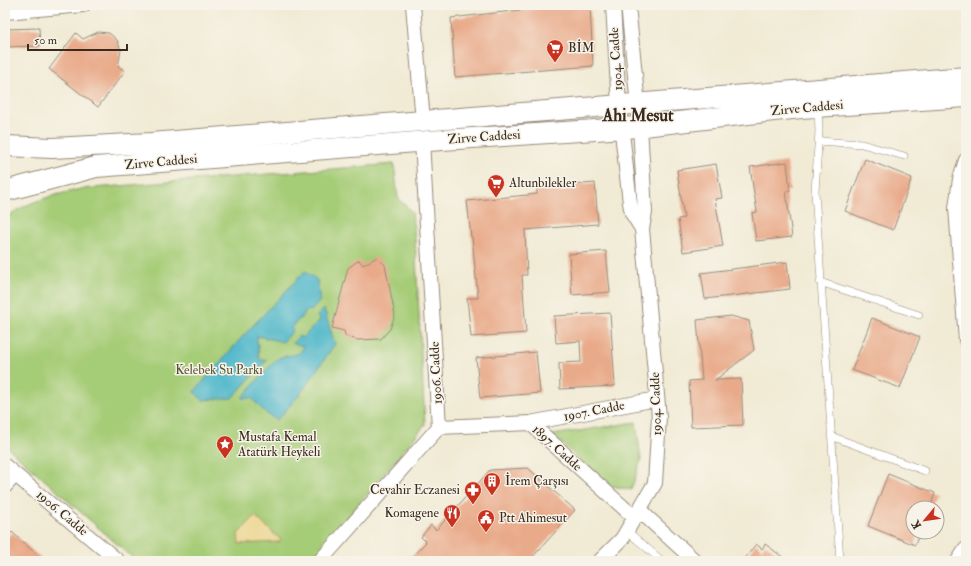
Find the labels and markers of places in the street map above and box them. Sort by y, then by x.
supermarket icon: BİM [545,38,565,63]
place label: BİM [568,39,595,56]
supermarket icon: Altunbilekler [486,173,506,198]
place label: Altunbilekler [508,175,577,191]
place label: Mustafa Kemal Atatürk Heykeli [237,429,321,461]
place icon: Mustafa Kemal Atatürk Heykeli [215,434,235,459]
building icon: İrem Çarşısı [482,471,502,496]
place label: İrem Çarşısı [505,472,569,489]
pharmacy icon: Cevahir Eczanesi [463,480,483,505]
place label: Cevahir Eczanesi [370,482,461,498]
restaurant icon: Komagene [442,503,462,528]
place label: Komagene [384,505,440,521]
public building icon: Ptt Ahimesut [476,508,496,533]
place label: Ptt Ahimesut [499,510,567,526]

